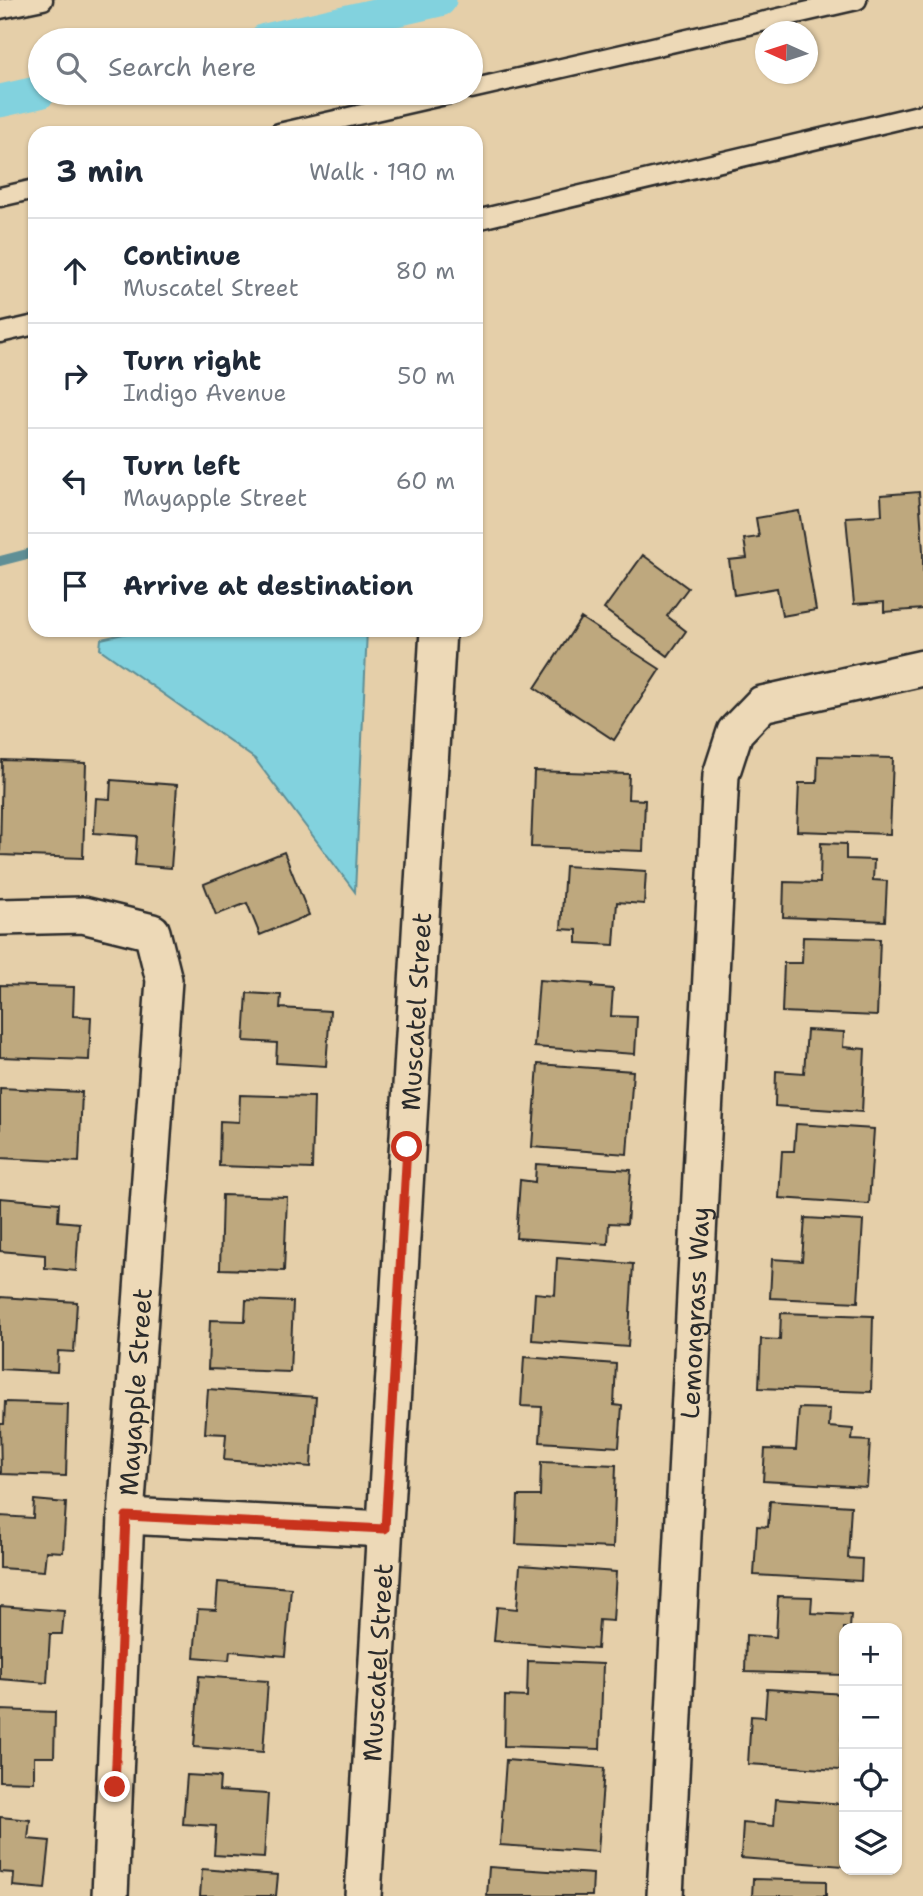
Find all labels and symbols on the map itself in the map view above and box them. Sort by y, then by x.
north arrow [755,21,818,84]
street label: Muscatel Street [392,911,439,1112]
route start [391,1131,422,1162]
street label: Lemongrass Way [671,1206,717,1420]
street label: Mayapple Street [110,1287,160,1497]
street label: Muscatel Street [353,1562,400,1763]
route end [99,1771,130,1802]

